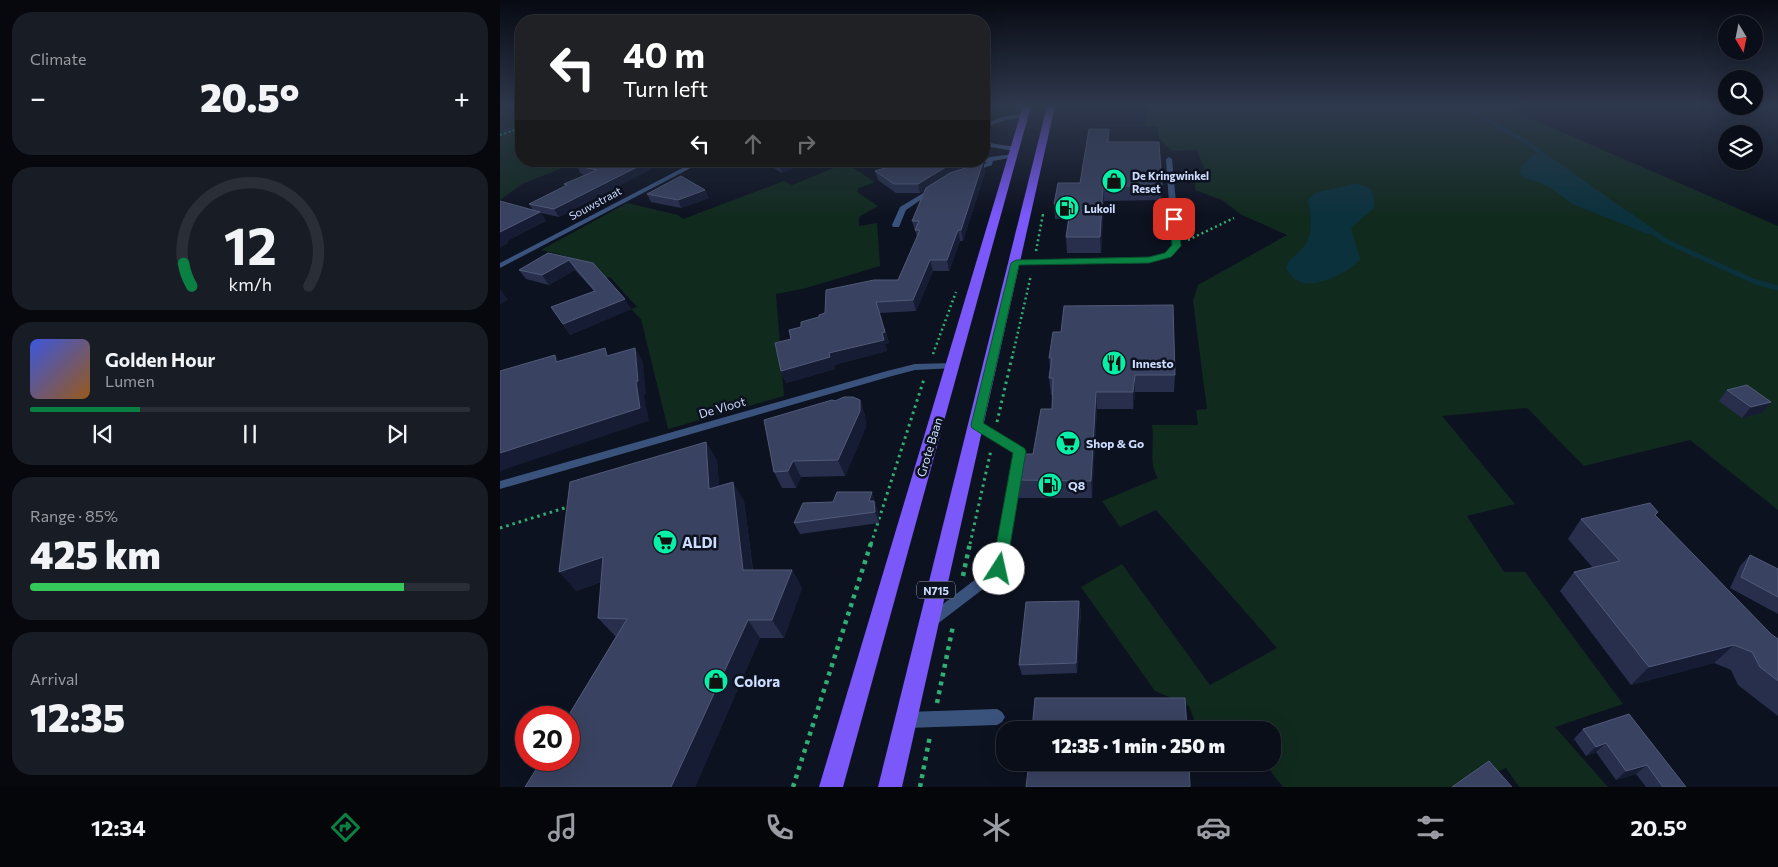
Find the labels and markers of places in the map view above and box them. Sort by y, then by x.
shop icon: De Kringwinkel Reset [1101,168,1127,194]
place label: De Kringwinkel Reset [1132,169,1209,195]
fuel station icon: Lukoil [1054,195,1080,221]
pin [1153,198,1195,240]
place label: Lukoil [1084,202,1115,215]
restaurant icon: Innesto [1101,350,1127,376]
place label: Innesto [1132,356,1174,370]
supermarket icon: Shop & Go [1055,430,1081,456]
place label: Shop & Go [1086,436,1144,450]
fuel station icon: Q8 [1037,472,1063,498]
place label: Q8 [1068,478,1085,492]
supermarket icon: ALDI [652,529,678,555]
place label: ALDI [682,533,717,551]
shop icon: Colora [703,668,729,694]
place label: Colora [734,672,780,690]

